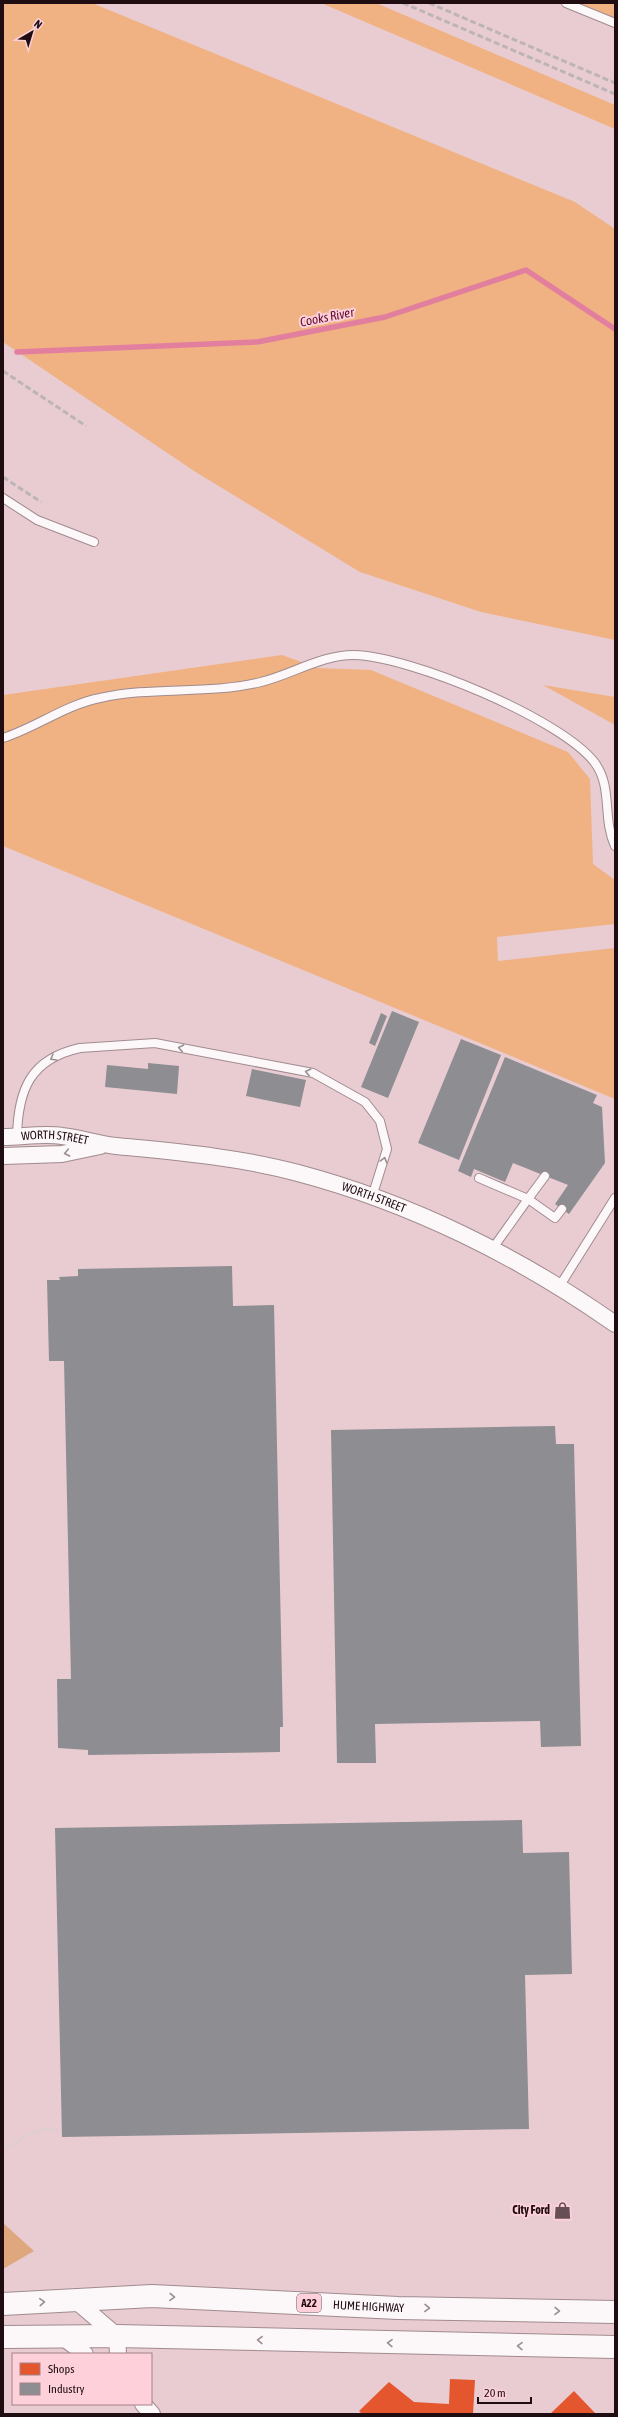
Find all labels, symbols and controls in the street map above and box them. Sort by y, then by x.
north arrow [12,12,52,52]
text: N [32,17,44,31]
water label: Cooks River [299,304,356,330]
one-way arrow [177,1044,184,1052]
one-way arrow [50,1053,57,1060]
one-way arrow [305,1069,311,1077]
street label: WORTH STREET [21,1128,90,1148]
one-way arrow [64,1148,71,1156]
one-way arrow [379,1157,388,1164]
street label: WORTH STREET [340,1179,409,1216]
shop icon: City Ford [553,2200,573,2220]
place label: City Ford [512,2203,550,2217]
one-way arrow [169,2293,175,2301]
road number: A22 [297,2294,321,2312]
one-way arrow [39,2297,45,2306]
street label: HUME HIGHWAY [333,2298,405,2315]
one-way arrow [424,2304,430,2312]
one-way arrow [554,2307,560,2316]
one-way arrow [257,2335,263,2344]
one-way arrow [387,2339,393,2347]
one-way arrow [517,2342,523,2350]
legend [12,2353,152,2405]
text: Shops [48,2362,74,2376]
scale bar [478,2379,531,2405]
text: Industry [48,2382,85,2396]
text: 20 m [484,2386,506,2400]

